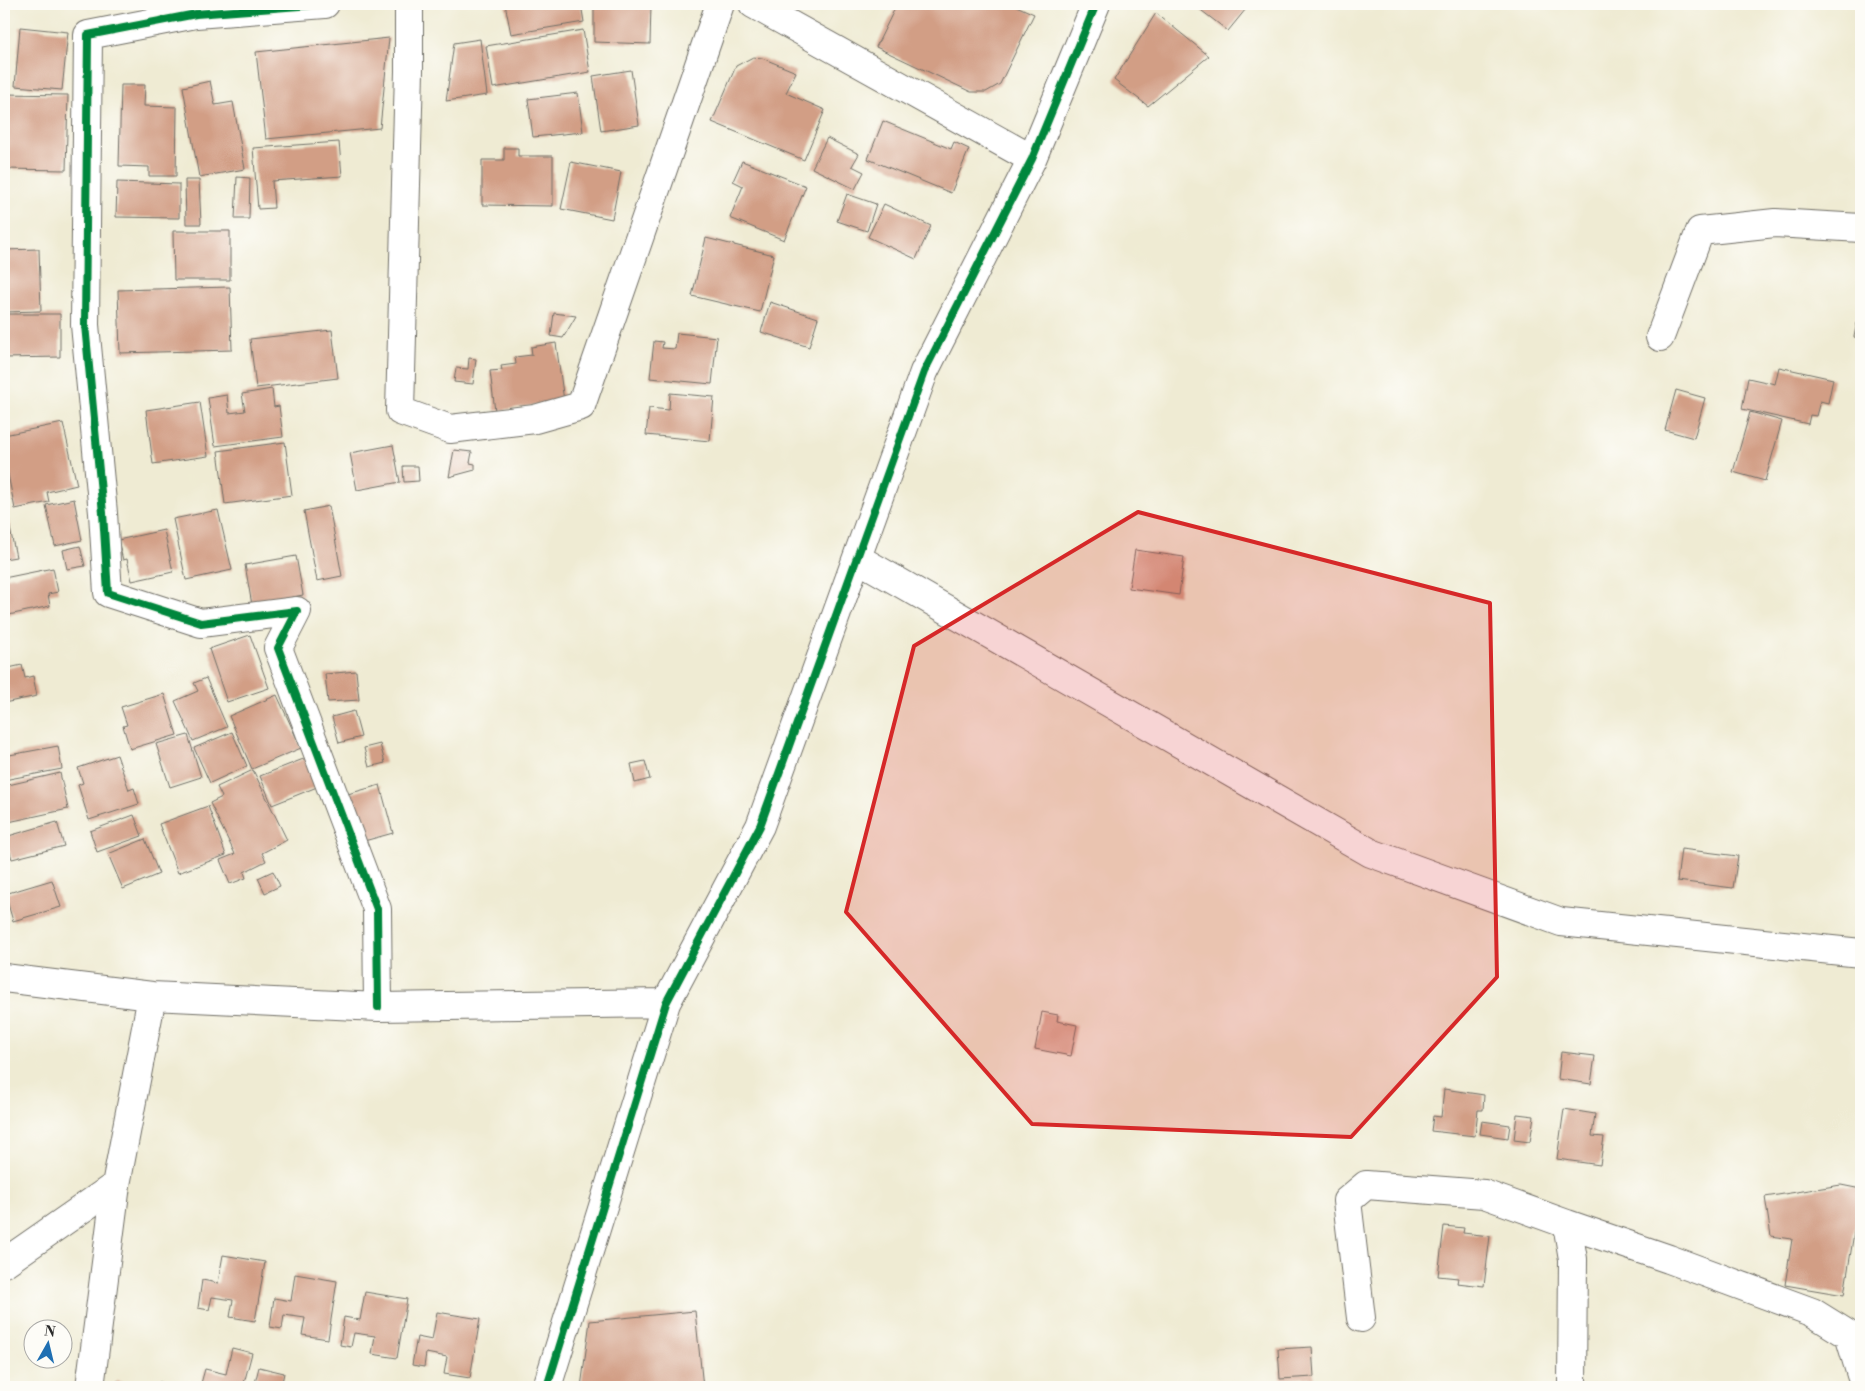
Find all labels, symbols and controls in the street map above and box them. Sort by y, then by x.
north arrow [22,1318,72,1368]
text: N [43,1322,56,1342]

